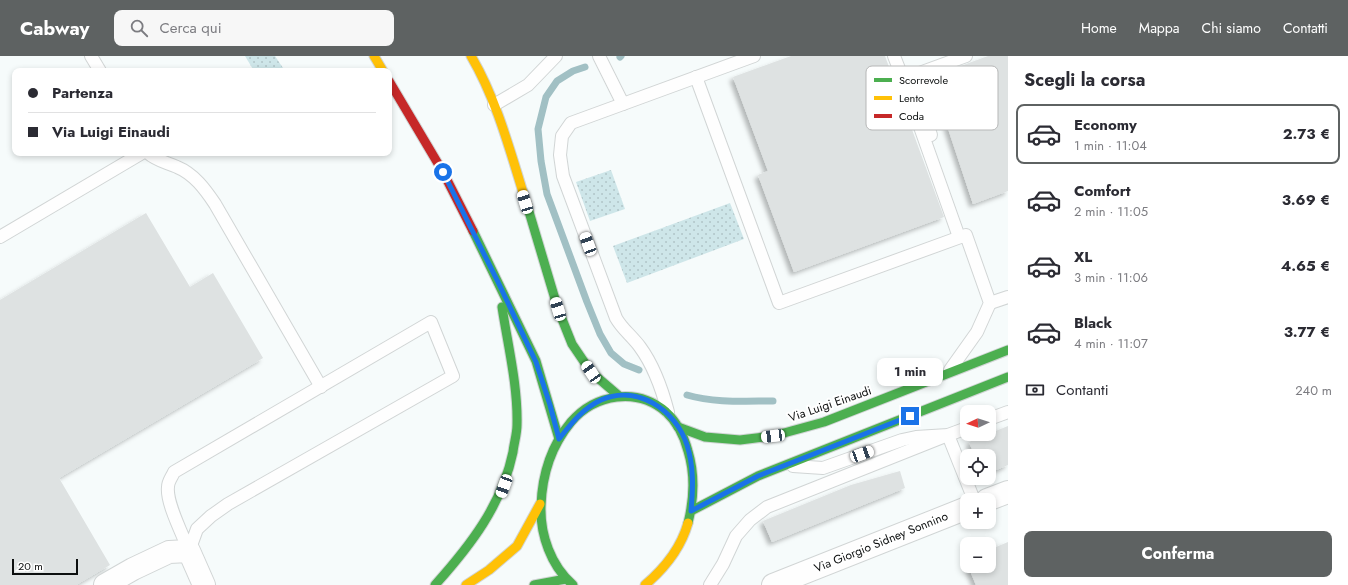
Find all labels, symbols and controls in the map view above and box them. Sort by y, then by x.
search box [114,10,394,46]
text: Cabway [20,15,90,42]
icon: search [128,17,150,39]
text: Cerca qui [160,17,222,39]
text: Home [1081,18,1117,38]
text: Mappa [1139,18,1180,38]
text: Chi siamo [1202,18,1261,38]
text: Contatti [1283,18,1328,38]
legend [866,66,998,130]
text: Scegli la corsa [1024,67,1145,93]
text: Scorrevole [899,72,948,88]
text: Partenza [52,82,113,104]
text: Lento [899,90,924,106]
text: Coda [899,108,924,124]
text: Economy [1074,114,1137,136]
icon: car [1026,116,1062,152]
text: Via Luigi Einaudi [52,121,170,143]
text: 2.73 € [1283,123,1330,145]
text: 1 min · 11:04 [1074,136,1147,155]
route start [434,163,452,181]
text: Comfort [1074,180,1131,202]
icon: car [1026,182,1062,218]
car [516,189,534,215]
text: 3.69 € [1282,189,1330,211]
text: 2 min · 11:05 [1074,202,1148,221]
car [578,231,598,257]
text: XL [1074,246,1092,268]
icon: car [1026,248,1062,284]
text: 4.65 € [1281,255,1330,277]
text: 3 min · 11:06 [1074,268,1148,287]
car [549,296,567,322]
text: Black [1074,312,1112,334]
icon: car [1026,314,1062,350]
text: 3.77 € [1284,321,1330,343]
text: 4 min · 11:07 [1074,334,1148,353]
callout: 1 min [877,358,943,386]
car [579,359,603,385]
text: 1 min [894,362,926,381]
icon: cash [1024,379,1046,401]
text: Contanti [1056,379,1109,401]
street label: Via Luigi Einaudi [786,381,874,427]
text: 240 m [1295,381,1332,400]
north arrow [960,405,996,441]
map controls [960,405,996,573]
route end [901,407,919,425]
car [760,429,786,443]
car [849,444,875,464]
button: locate [960,449,996,485]
car [494,473,514,499]
button: + [960,493,996,529]
street label: Via Giorgio Sidney Sonnino [811,507,951,577]
button: Conferma [1024,531,1332,577]
button: − [960,537,996,573]
scale bar [12,557,78,576]
text: 20 m [18,558,43,574]

